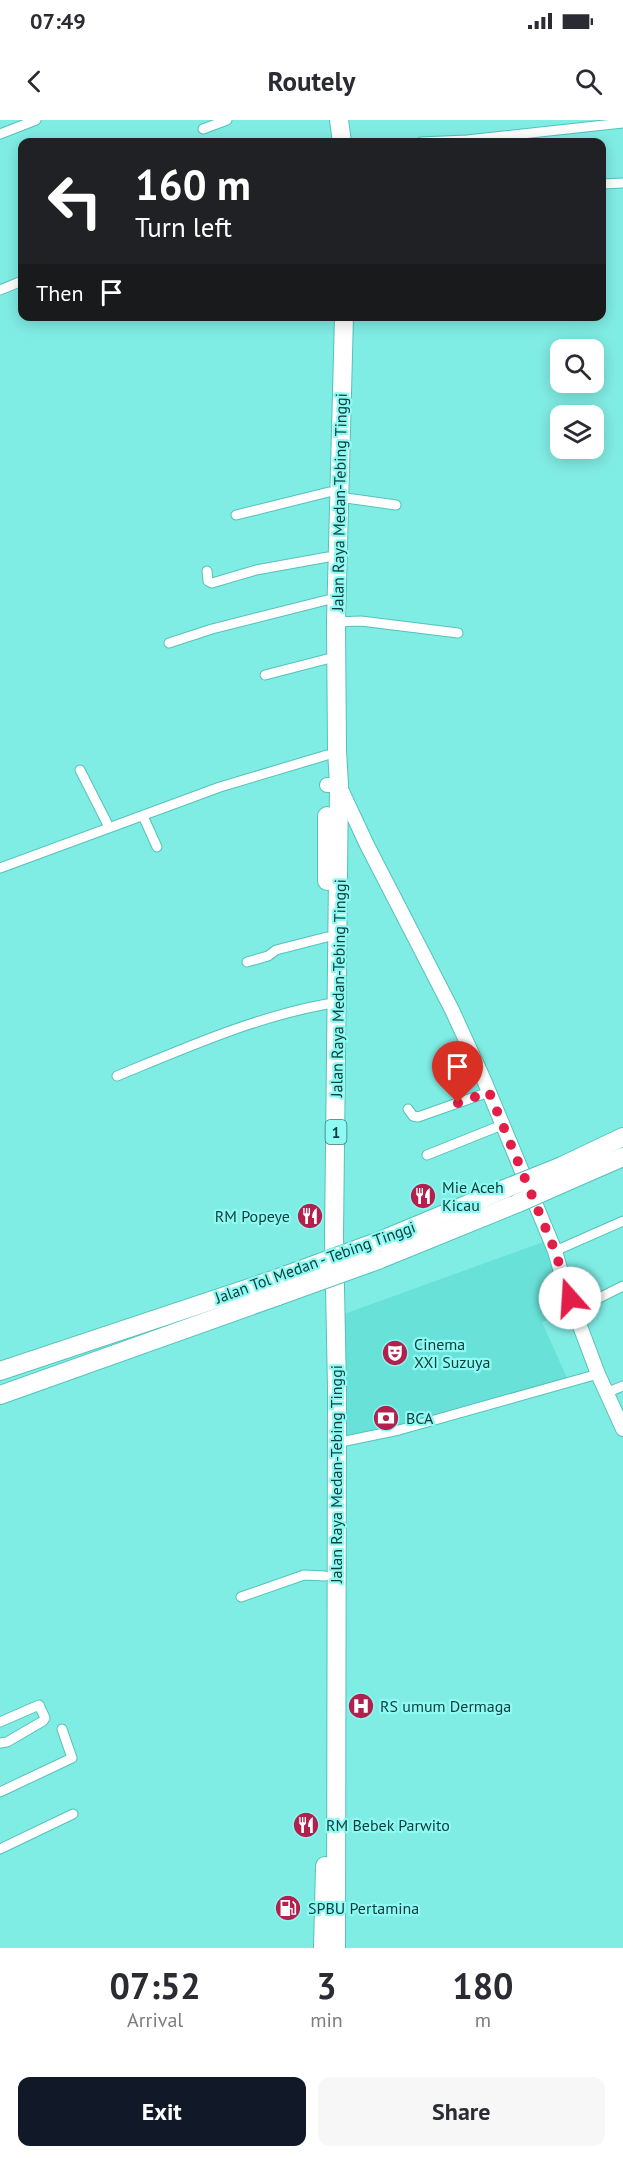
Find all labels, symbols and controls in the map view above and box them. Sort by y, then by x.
text: 07:49 [30,7,86,35]
text: Routely [268,64,355,98]
icon: back [18,65,51,98]
icon: search [572,65,605,98]
text: 160 m [135,157,251,212]
icon: left [36,162,114,240]
text: Turn left [135,210,232,244]
icon: arrive [95,276,128,309]
text: Then [36,279,83,307]
map controls [550,339,604,459]
button: search [550,339,604,393]
street label: Jalan Raya Medan-Tebing Tinggi [327,393,351,612]
button: layers [550,405,604,459]
street label: Jalan Raya Medan-Tebing Tinggi [326,879,350,1098]
pin [432,1041,483,1103]
icon: arrive [441,1050,474,1083]
road number: 1 [326,1120,346,1144]
place label: Mie Aceh Kicau [442,1177,504,1215]
restaurant icon: Mie Aceh Kicau [408,1181,438,1211]
restaurant icon: RM Popeye [295,1201,325,1231]
place label: RM Popeye [215,1206,290,1226]
street label: Jalan Tol Medan - Tebing Tinggi [211,1216,418,1308]
position arrow [538,1266,602,1330]
place label: Cinema XXI Suzuya [414,1334,491,1372]
theatre icon: Cinema XXI Suzuya [380,1338,410,1368]
street label: Jalan Raya Medan-Tebing Tinggi [326,1365,346,1584]
bank icon: BCA [371,1403,401,1433]
place label: BCA [406,1408,434,1428]
hospital icon: RS umum Dermaga [346,1691,376,1721]
place label: RS umum Dermaga [380,1696,511,1716]
restaurant icon: RM Bebek Parwito [291,1810,321,1840]
place label: RM Bebek Parwito [326,1815,450,1835]
fuel station icon: SPBU Pertamina [273,1893,303,1923]
place label: SPBU Pertamina [308,1898,419,1918]
text: 07:52 [109,1962,201,2009]
text: 3 [316,1962,337,2009]
text: 180 [452,1962,514,2009]
text: Arrival [127,2007,183,2033]
text: min [310,2007,343,2033]
text: m [475,2007,491,2033]
button: Exit [18,2077,306,2146]
button: Share [318,2077,605,2146]

